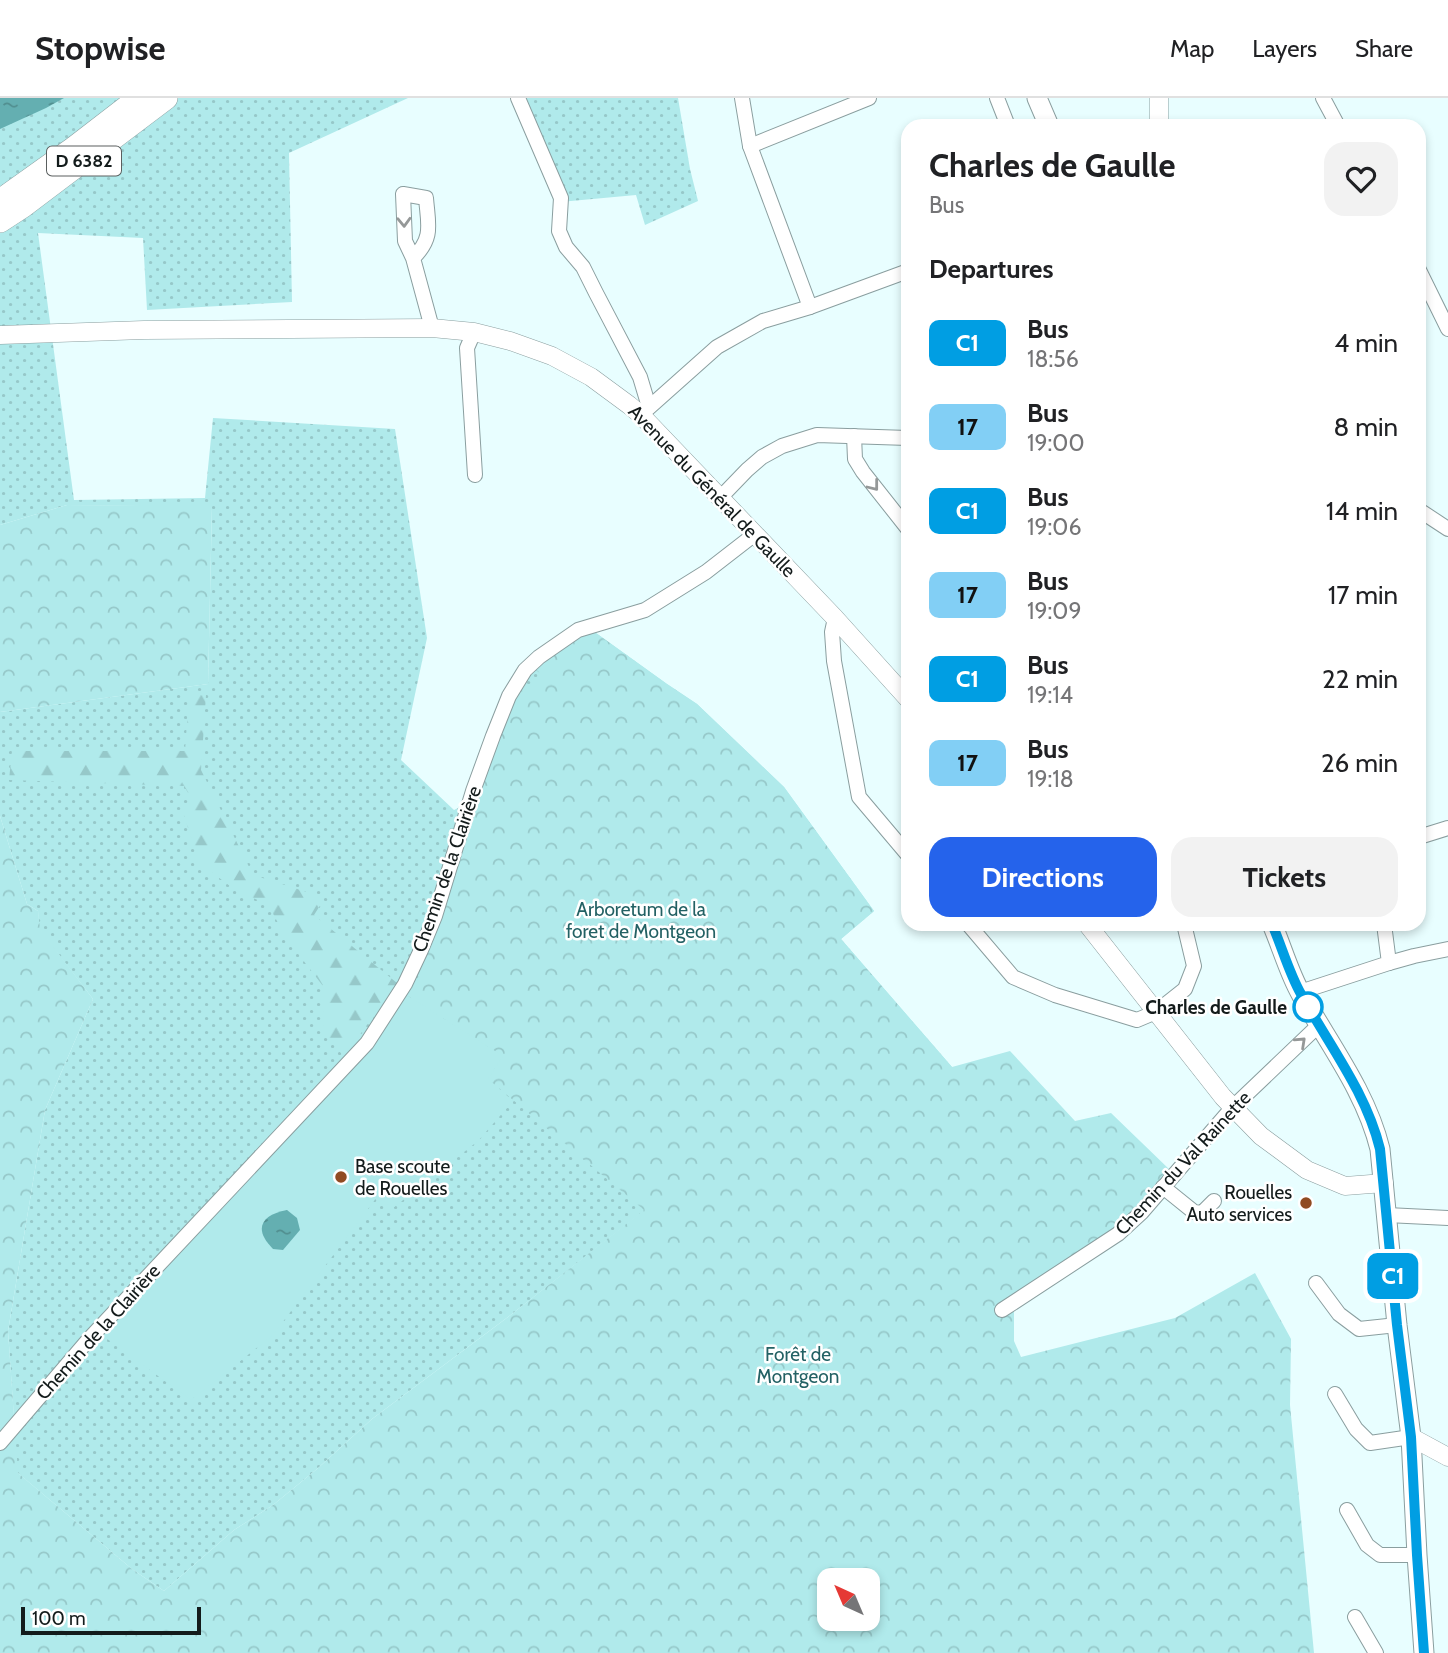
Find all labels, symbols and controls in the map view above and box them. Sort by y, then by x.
text: Stopwise [35,28,165,68]
text: Map [1170,34,1214,63]
text: Layers [1252,34,1317,63]
text: Share [1355,34,1413,63]
button: heart [1324,142,1398,216]
text: Charles de Gaulle [929,145,1175,185]
road number: D 6382 [47,146,121,176]
text: Bus [929,191,964,219]
one-way arrow [397,217,412,228]
text: Departures [929,253,1053,285]
text: Bus [1027,313,1068,345]
text: 4 min [1334,327,1398,359]
text: C1 [956,328,979,357]
text: 18:56 [1027,345,1079,373]
text: Bus [1027,397,1068,429]
street label: Avenue du Général de Gaulle [624,400,801,582]
text: 8 min [1334,411,1398,443]
text: 17 [957,412,978,441]
text: 19:00 [1027,429,1084,457]
one-way arrow [865,478,878,490]
text: Bus [1027,481,1068,513]
text: 14 min [1326,495,1398,527]
text: C1 [956,496,979,525]
text: 19:06 [1027,513,1081,541]
text: Bus [1027,565,1068,597]
text: 17 min [1328,579,1398,611]
text: 17 [957,580,978,609]
text: 19:09 [1027,597,1081,625]
text: Bus [1027,649,1068,681]
text: 22 min [1322,663,1398,695]
text: C1 [956,664,979,693]
text: 19:14 [1027,681,1073,709]
text: Bus [1027,733,1068,765]
text: 26 min [1321,747,1398,779]
text: 17 [957,748,978,777]
text: 19:18 [1027,765,1074,793]
street label: Chemin de la Clairière [408,783,486,955]
button: Directions [929,837,1157,917]
button: Tickets [1171,837,1398,917]
park label: Arboretum de la foret de Montgeon [566,898,716,943]
marker: Charles de Gaulle [1293,992,1323,1022]
place label: Charles de Gaulle [1145,996,1287,1019]
one-way arrow [1293,1038,1306,1050]
street label: Chemin du Val Rainette [1110,1086,1256,1240]
place label: Base scoute de Rouelles [355,1155,450,1200]
marker: Base scoute de Rouelles [333,1169,349,1185]
place label: Rouelles Auto services [1186,1181,1292,1226]
marker: Rouelles Auto services [1298,1195,1314,1211]
line badge: C1 [1362,1253,1424,1299]
street label: Chemin de la Clairière [31,1259,165,1404]
text: C1 [1381,1261,1405,1290]
park label: Forêt de Montgeon [757,1343,839,1388]
north arrow [817,1568,880,1631]
map controls [817,1568,880,1631]
scale bar [21,1604,201,1636]
text: 100 m [32,1607,86,1630]

